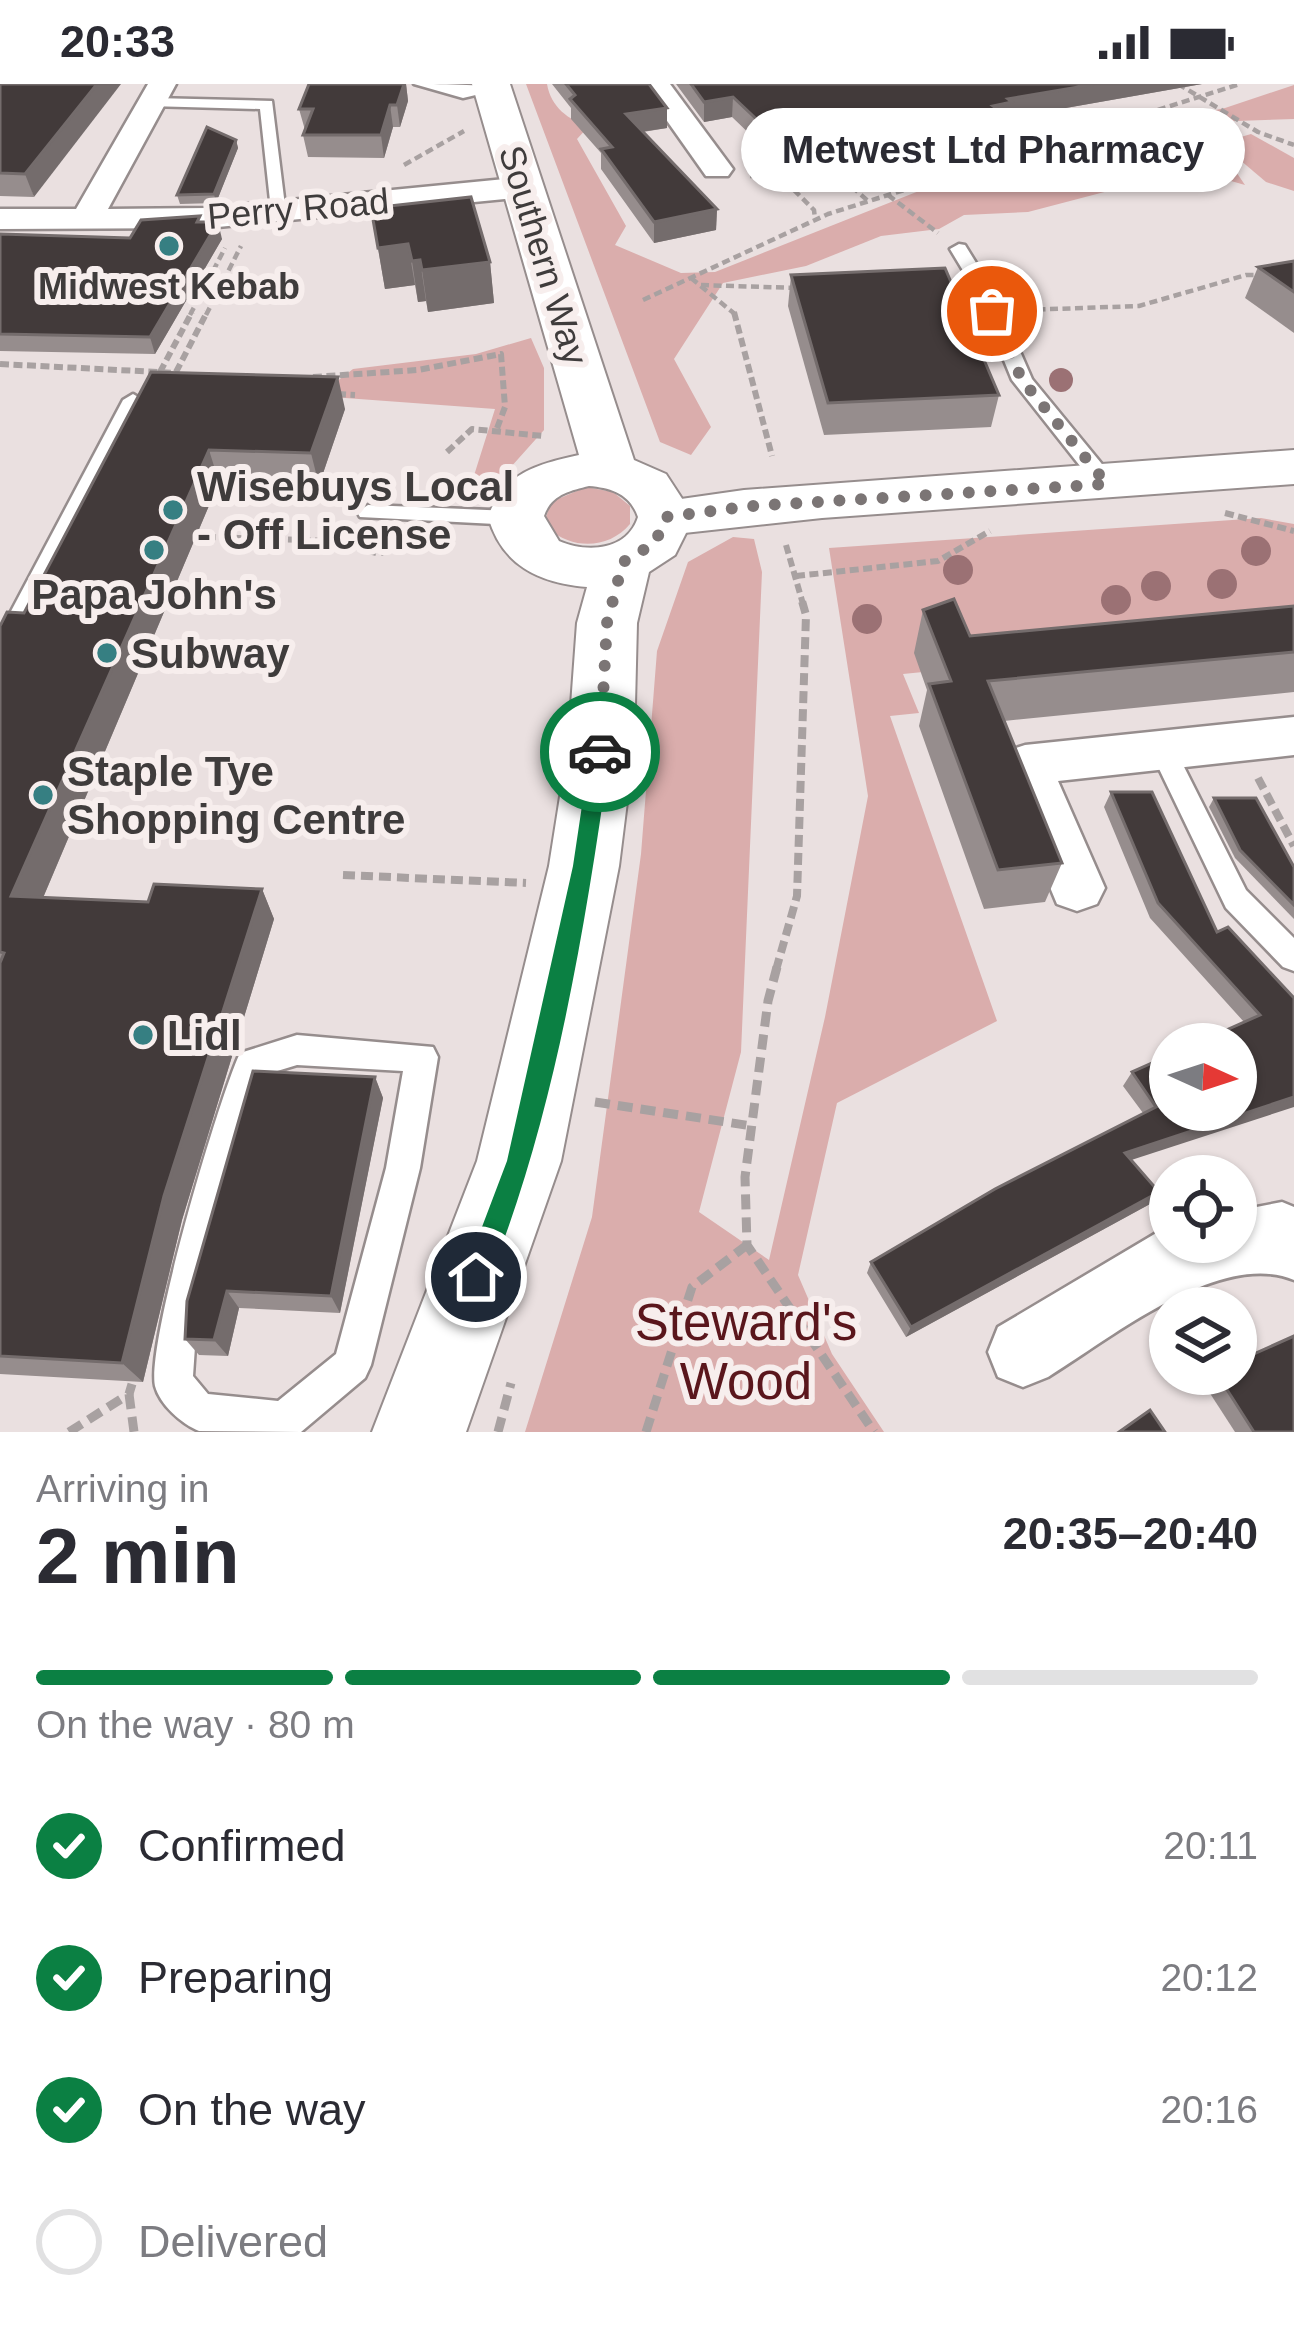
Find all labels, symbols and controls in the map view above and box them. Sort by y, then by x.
text: 20:33 [60,16,175,67]
callout: Metwest Ltd Pharmacy [740,107,1244,191]
text: Metwest Ltd Pharmacy [782,128,1204,171]
street label: Southern Way [491,141,596,370]
street label: Perry Road [206,180,391,237]
marker: Midwest Kebab [156,233,182,259]
pin [941,260,1043,362]
place label: Midwest Kebab [38,266,300,307]
icon: bag [959,278,1025,344]
place label: Wisebuys Local - Off License [197,463,514,558]
marker: Wisebuys Local - Off License [160,497,186,523]
marker: Papa John's [141,537,167,563]
place label: Papa John's [31,571,277,618]
place label: Subway [131,630,290,677]
marker: Subway [94,640,120,666]
courier [540,692,660,812]
icon: car [567,719,633,785]
place label: Staple Tye Shopping Centre [67,748,405,843]
marker: Staple Tye Shopping Centre [30,782,56,808]
place label: Lidl [167,1012,242,1059]
marker: Lidl [130,1022,156,1048]
north arrow [1149,1023,1257,1131]
map controls [1149,1023,1257,1395]
button: locate [1149,1155,1257,1263]
pin [425,1226,527,1328]
icon: home [443,1244,509,1310]
button: layers [1149,1287,1257,1395]
park label: Steward's Wood [635,1294,857,1410]
text: Arriving in [36,1467,209,1510]
text: 20:35–20:40 [1003,1508,1258,1559]
text: 2 min [36,1512,240,1600]
text: On the way · 80 m [36,1703,355,1746]
icon: check [36,1813,102,1879]
text: Confirmed [138,1820,346,1871]
text: 20:11 [1163,1824,1258,1867]
icon: check [36,1945,102,2011]
text: Preparing [138,1952,333,2003]
text: 20:12 [1160,1956,1258,1999]
icon: check [36,2077,102,2143]
text: On the way [138,2084,366,2135]
text: 20:16 [1160,2088,1258,2131]
text: Delivered [138,2216,328,2267]

